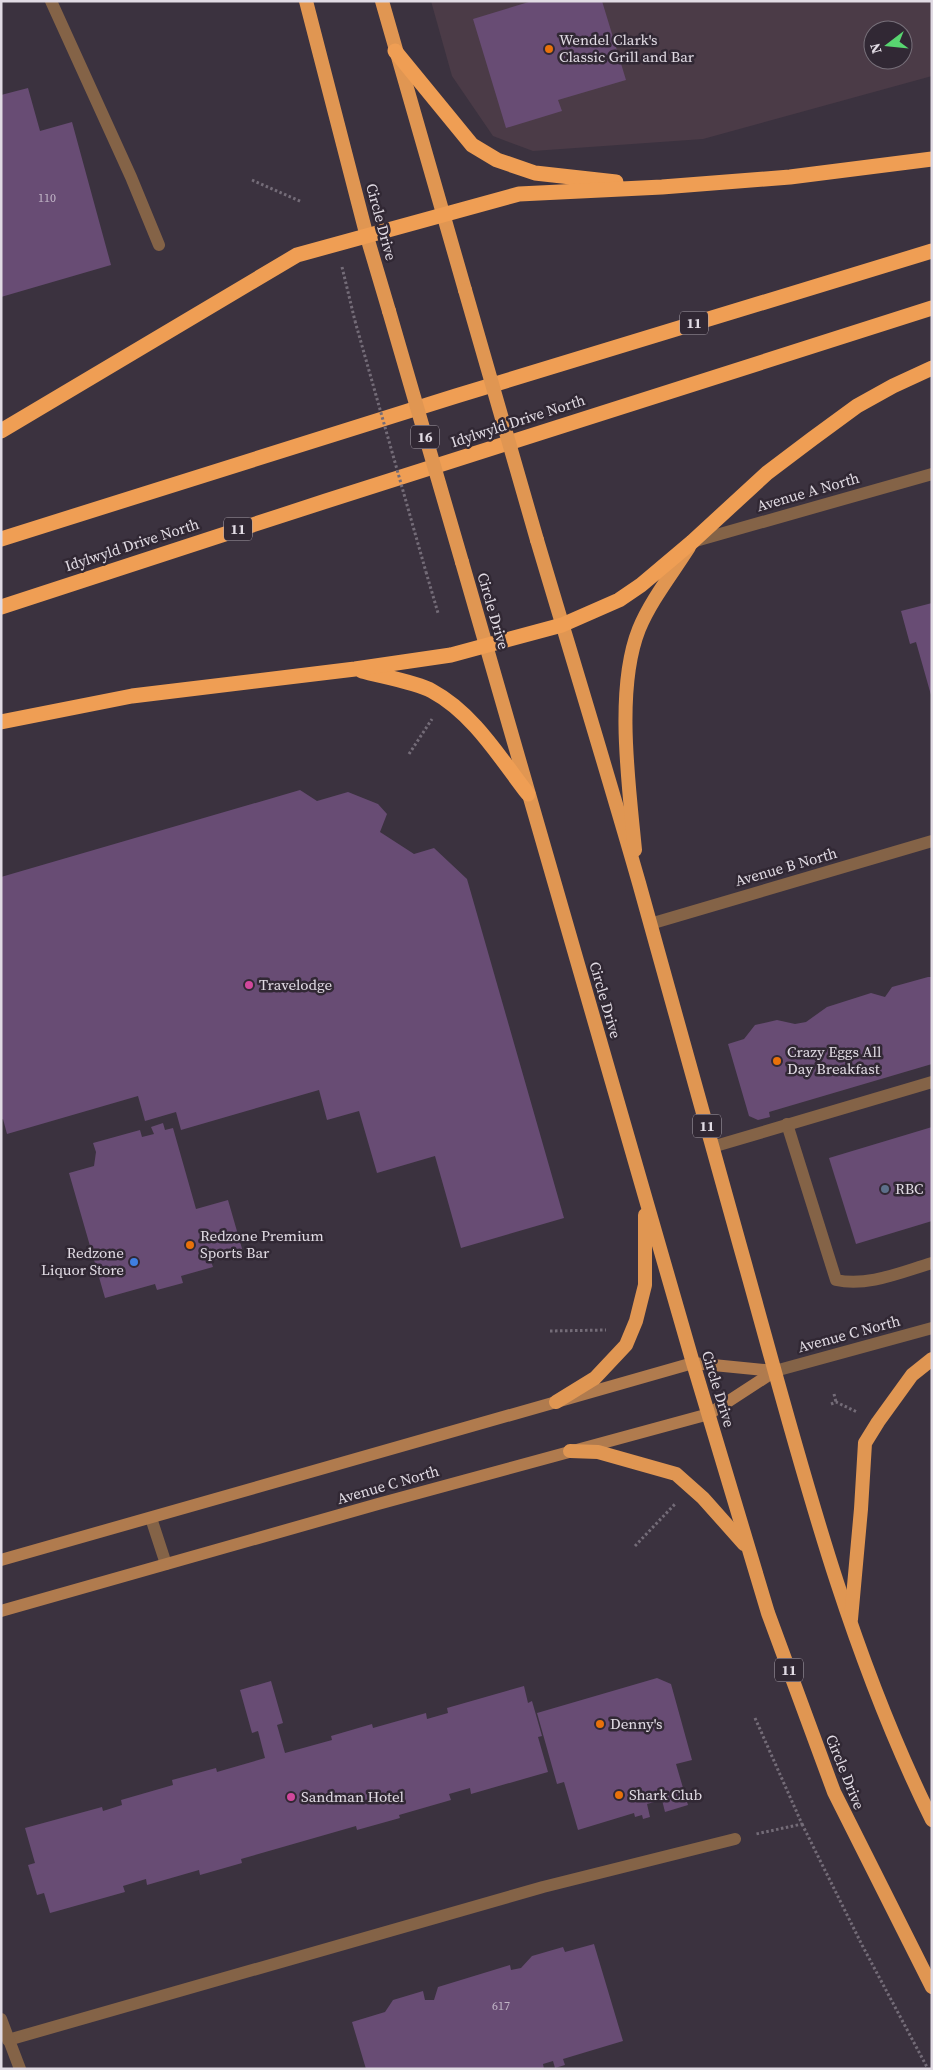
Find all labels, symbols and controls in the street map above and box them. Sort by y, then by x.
north arrow [863,20,913,70]
place label: Wendel Clark's Classic Grill and Bar [559,29,695,67]
text: N [864,41,887,56]
marker: Wendel Clark's Classic Grill and Bar [543,43,555,55]
street label: Circle Drive [361,181,402,263]
house number: 110 [38,190,56,206]
road number: 11 [680,312,708,334]
street label: Idylwyld Drive North [448,389,588,452]
road number: 16 [411,426,439,448]
street label: Avenue A North [754,467,862,516]
street label: Idylwyld Drive North [62,513,202,576]
road number: 11 [224,518,252,540]
street label: Circle Drive [472,570,515,652]
street label: Avenue B North [732,842,839,891]
street label: Circle Drive [584,959,627,1041]
place label: Travelodge [259,974,333,995]
marker: Travelodge [243,979,255,991]
place label: Crazy Eggs All Day Breakfast [787,1041,882,1079]
marker: Crazy Eggs All Day Breakfast [771,1055,783,1067]
road number: 11 [693,1114,721,1138]
place label: RBC [895,1178,924,1199]
marker: RBC [879,1183,891,1195]
place label: Redzone Premium Sports Bar [200,1225,324,1263]
marker: Redzone Premium Sports Bar [184,1239,196,1251]
place label: Redzone Liquor Store [41,1242,124,1280]
marker: Redzone Liquor Store [128,1256,140,1268]
street label: Avenue C North [795,1310,902,1357]
street label: Circle Drive [697,1348,740,1430]
street label: Avenue C North [334,1460,441,1509]
road number: 11 [775,1658,803,1682]
place label: Denny's [610,1713,663,1734]
marker: Denny's [594,1718,606,1730]
street label: Circle Drive [821,1731,870,1813]
place label: Shark Club [629,1784,702,1805]
place label: Sandman Hotel [301,1786,404,1807]
marker: Shark Club [613,1789,625,1801]
marker: Sandman Hotel [285,1791,297,1803]
house number: 617 [492,1998,510,2014]

